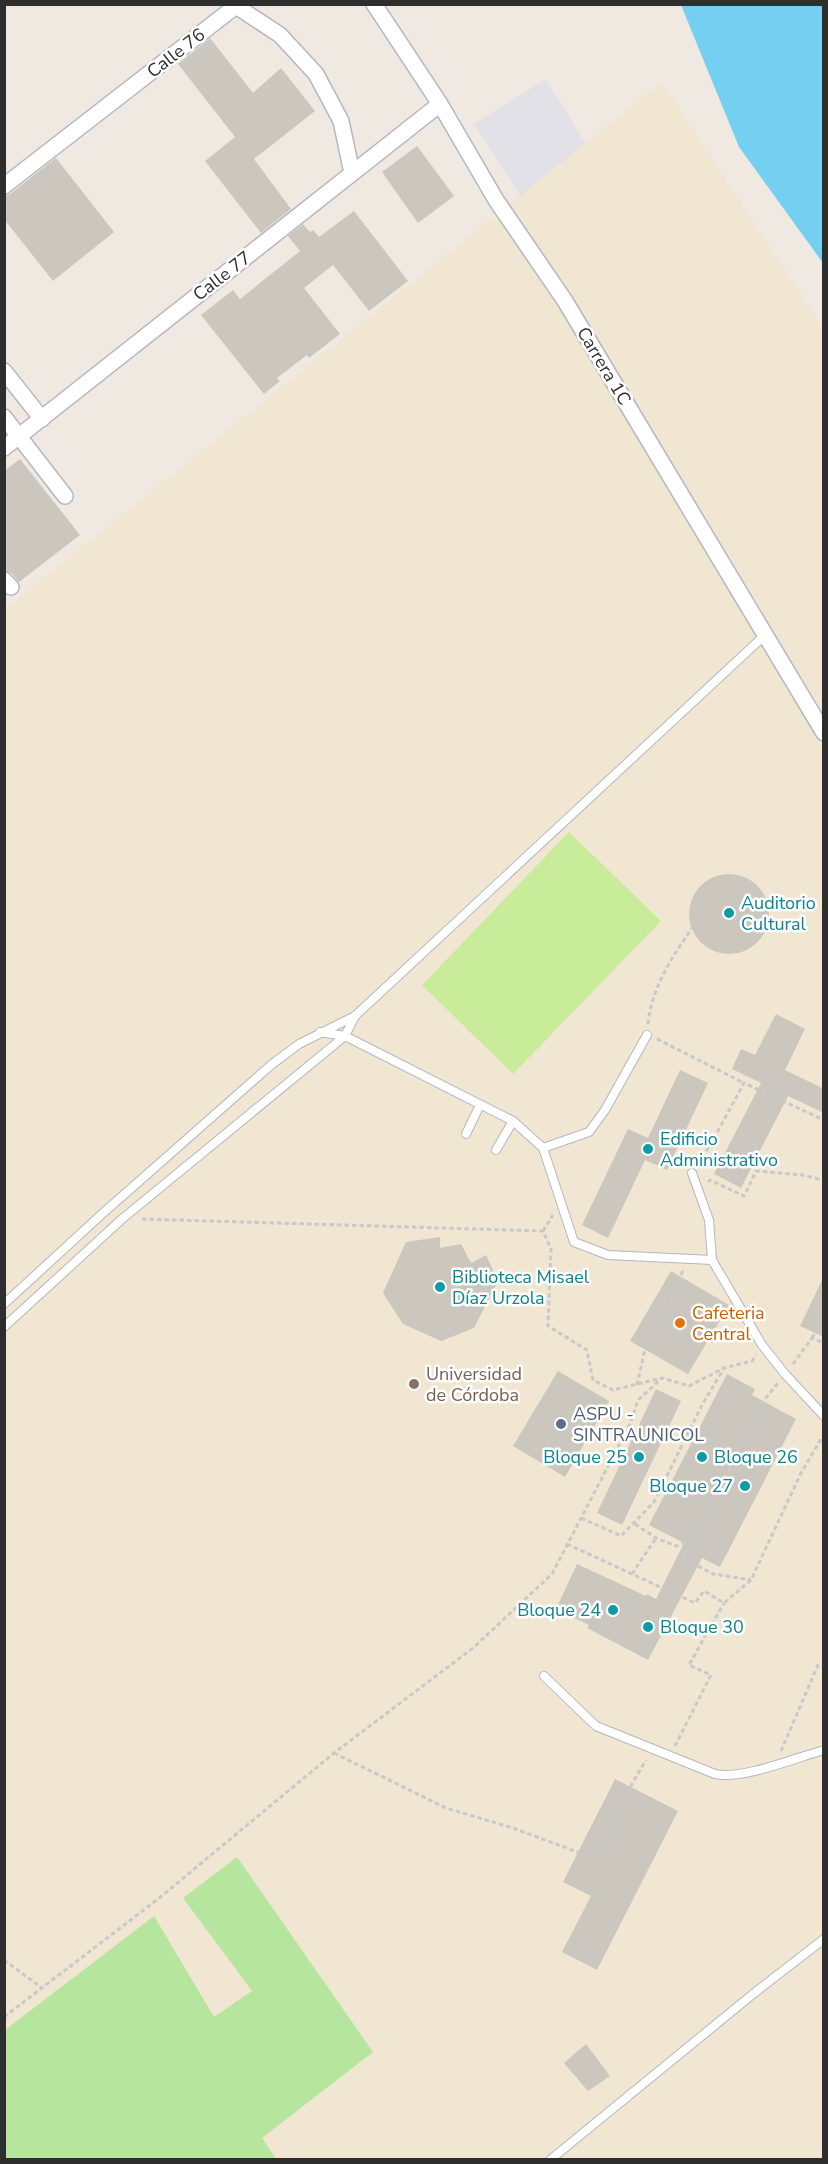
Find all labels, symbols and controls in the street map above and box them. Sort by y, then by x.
street label: Calle 76 [142,23,210,83]
street label: Calle 77 [188,246,256,306]
street label: Carrera 1C [571,322,637,410]
place label: Auditorio Cultural [741,891,816,936]
marker: Auditorio Cultural [722,906,736,920]
place label: Edificio Administrativo [660,1127,778,1172]
marker: Edificio Administrativo [641,1142,655,1156]
place label: Biblioteca Misael Díaz Urzola [452,1265,590,1310]
marker: Biblioteca Misael Díaz Urzola [433,1280,447,1294]
place label: Cafeteria Central [692,1301,765,1346]
marker: Cafeteria Central [673,1316,687,1330]
place label: Universidad de Córdoba [426,1362,522,1407]
marker: Universidad de Córdoba [407,1377,421,1391]
place label: ASPU - SINTRAUNICOL [573,1402,704,1447]
marker: ASPU - SINTRAUNICOL [554,1417,568,1431]
place label: Bloque 25 [543,1445,627,1469]
place label: Bloque 26 [714,1445,798,1469]
marker: Bloque 25 [632,1450,646,1464]
marker: Bloque 26 [695,1450,709,1464]
place label: Bloque 27 [649,1474,733,1498]
marker: Bloque 27 [738,1479,752,1493]
place label: Bloque 24 [517,1598,601,1622]
marker: Bloque 24 [606,1603,620,1617]
place label: Bloque 30 [660,1615,744,1639]
marker: Bloque 30 [641,1620,655,1634]

